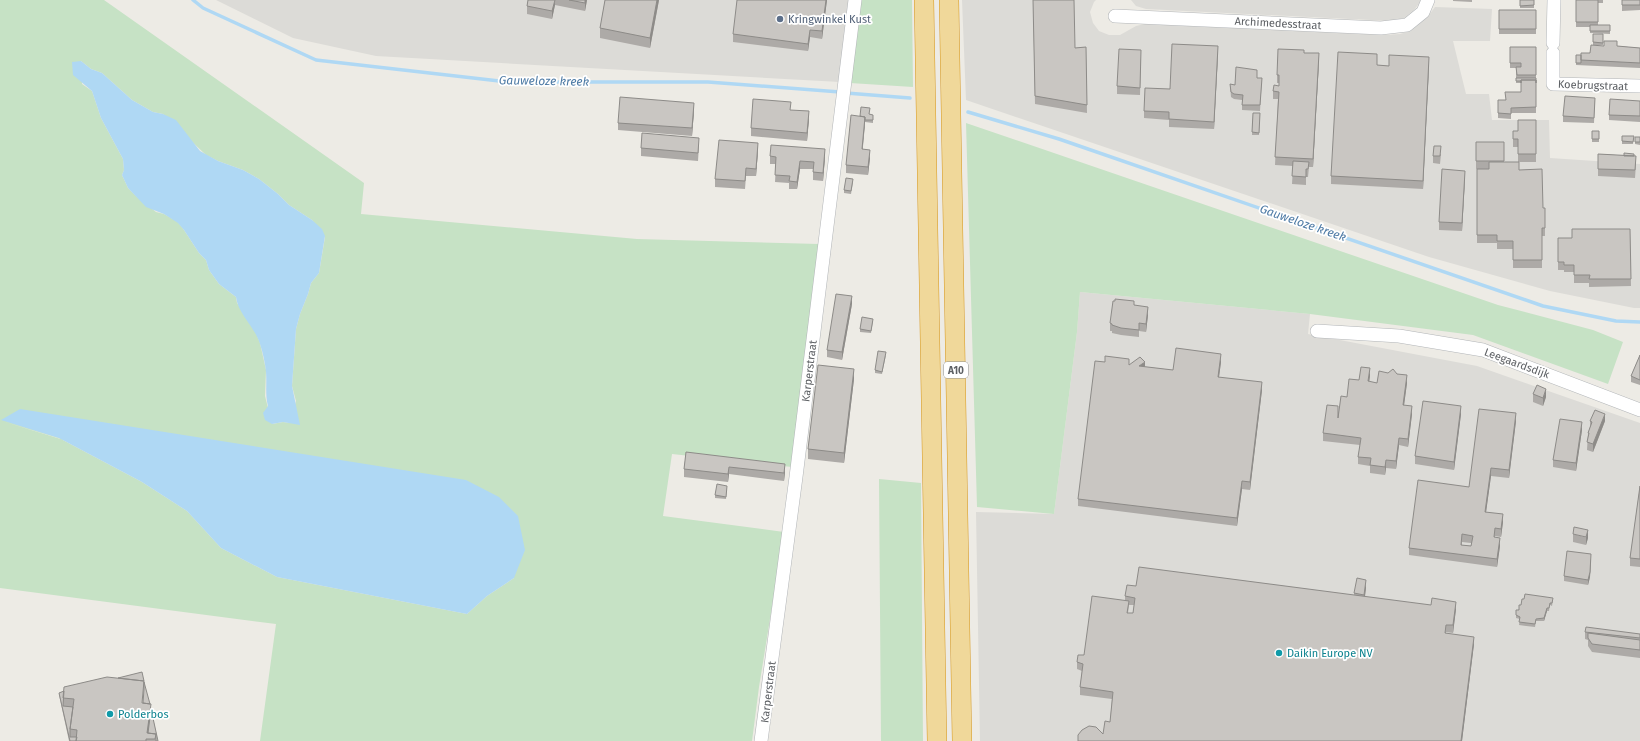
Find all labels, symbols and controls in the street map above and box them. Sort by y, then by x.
place label: Kringwinkel Kust [788,13,871,26]
marker: Kringwinkel Kust [775,14,785,24]
street label: Archimedesstraat [1234,15,1322,32]
water label: Gauweloze kreek [499,73,590,89]
street label: Koebrugstraat [1558,78,1628,93]
water label: Gauweloze kreek [1258,202,1348,244]
street label: Karperstraat [799,339,820,403]
street label: Leegaardsdijk [1482,346,1552,381]
road number: A10 [944,362,968,378]
place label: Daikin Europe NV [1287,647,1374,660]
marker: Daikin Europe NV [1274,648,1284,658]
street label: Karperstraat [758,660,779,724]
place label: Polderbos [118,708,169,721]
marker: Polderbos [105,709,115,719]

